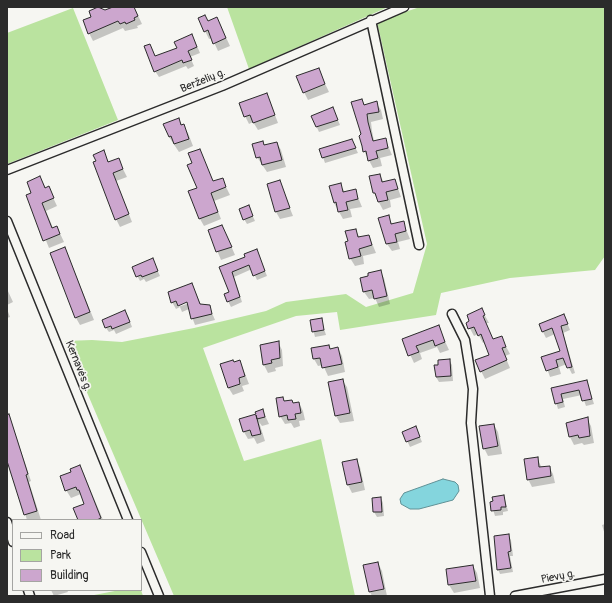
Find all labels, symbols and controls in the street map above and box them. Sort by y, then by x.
street label: Berželių g. [179,66,227,96]
street label: Kernavės g. [62,339,94,393]
legend [12,519,142,591]
text: Road [50,528,75,543]
text: Park [50,548,71,563]
street label: Pievų g. [540,567,576,587]
text: Building [50,568,89,583]

